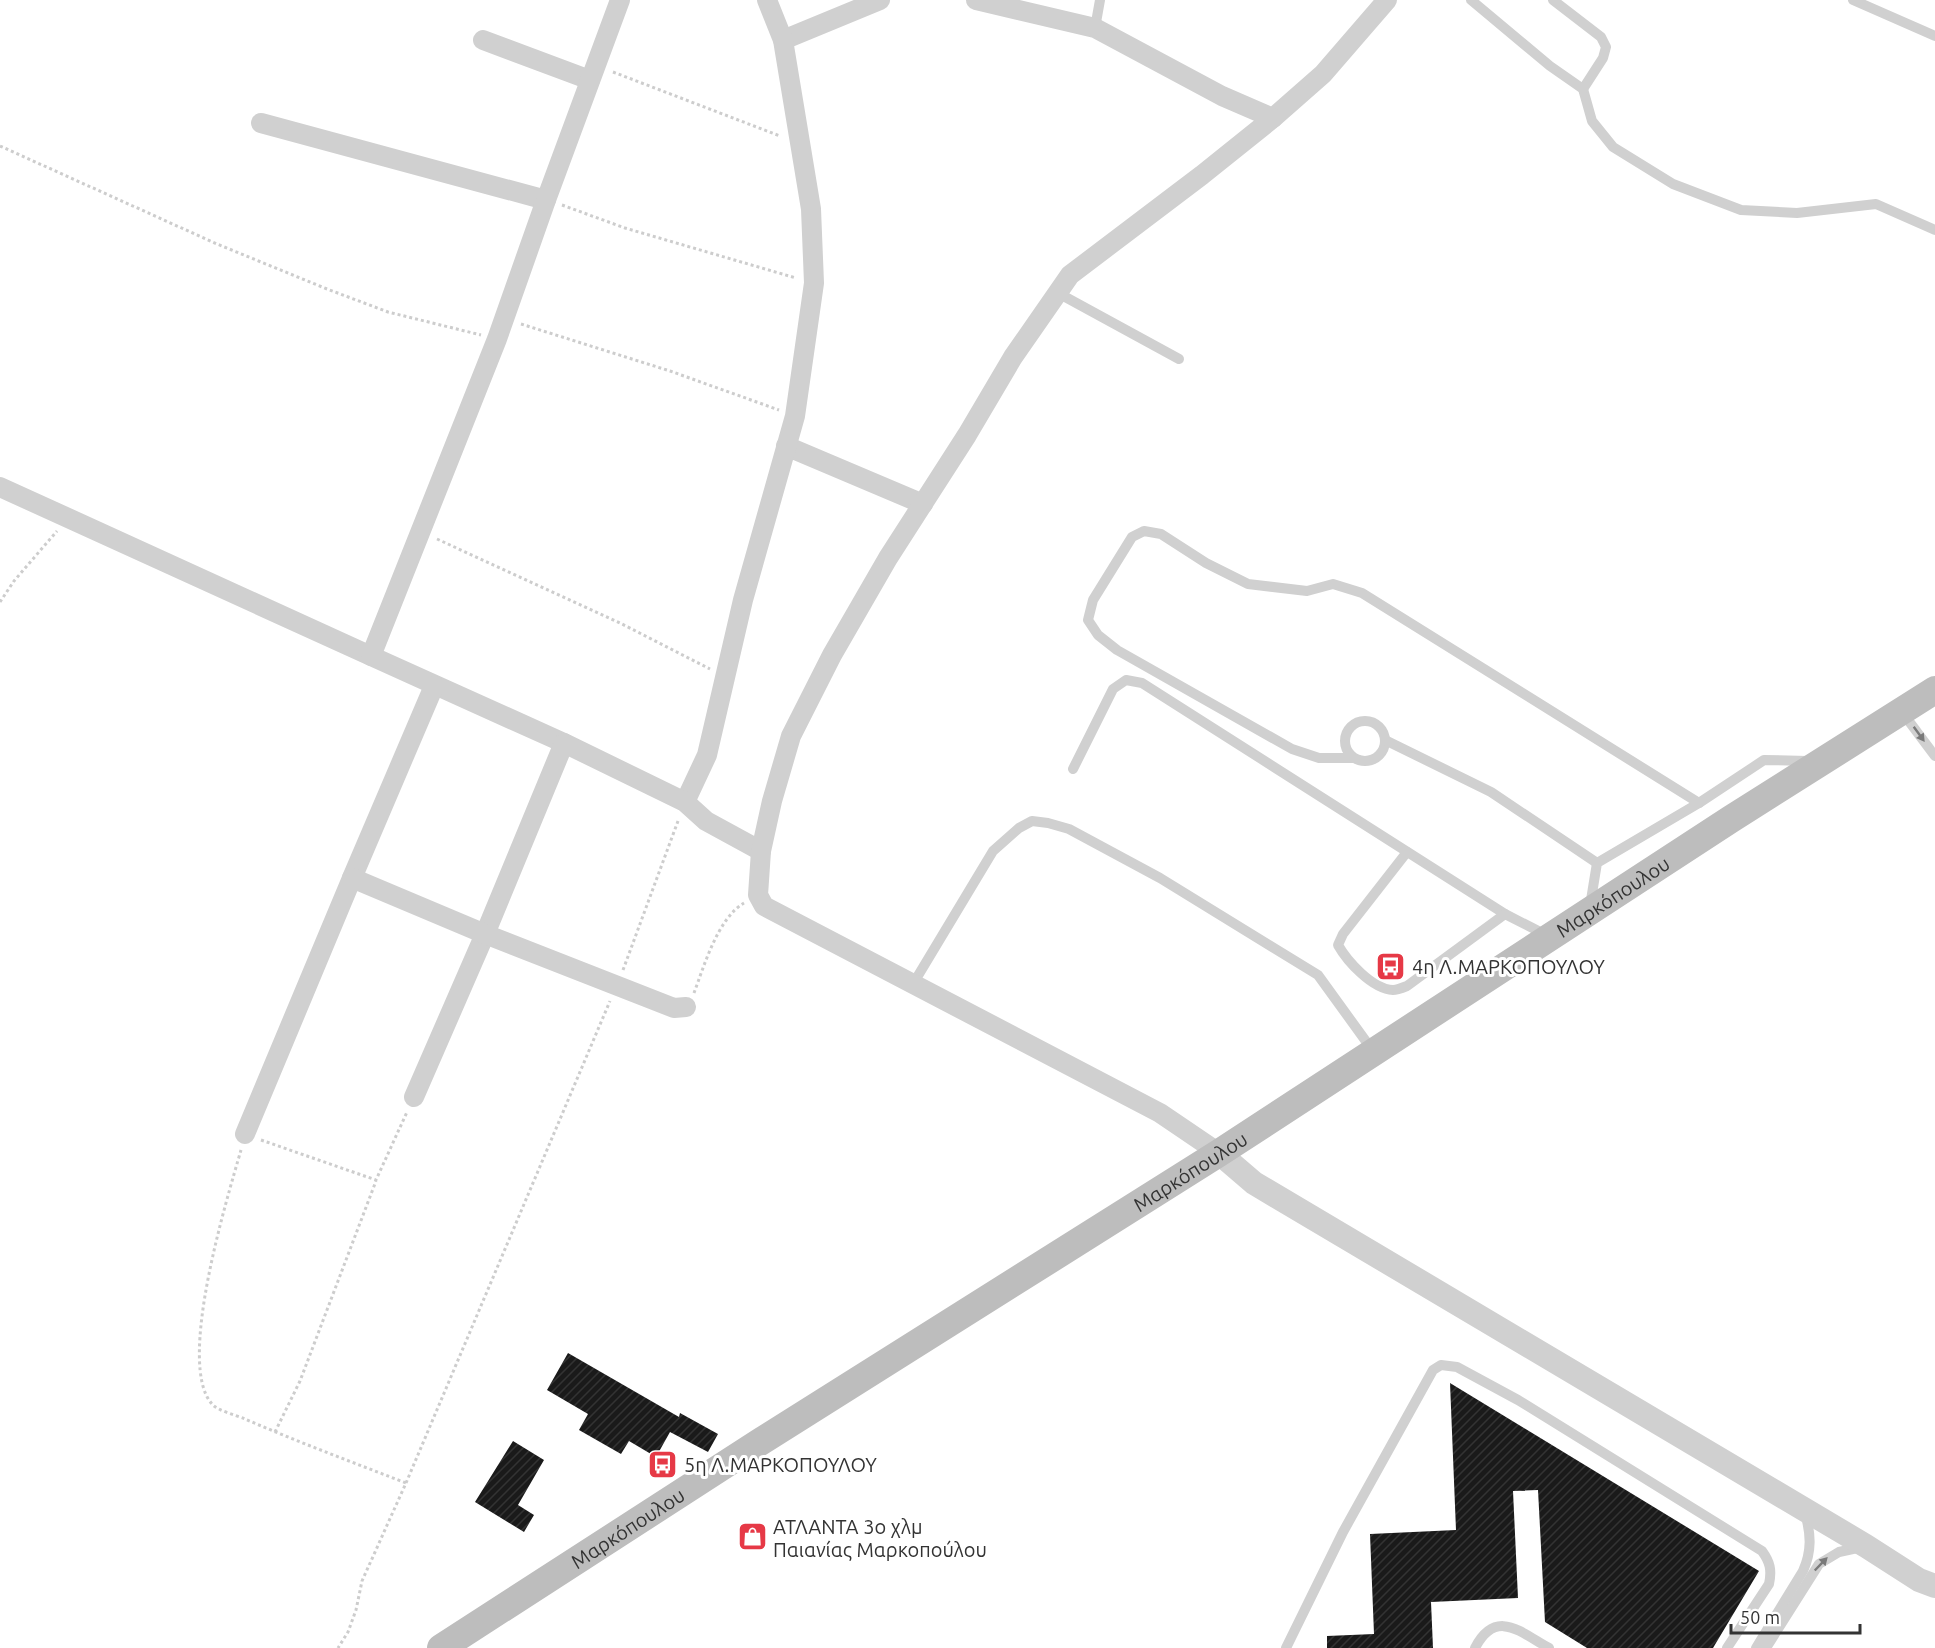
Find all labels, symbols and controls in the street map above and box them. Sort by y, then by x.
one-way arrow [1912,726,1924,741]
street label: Μαρκόπουλου [1552,851,1673,942]
bus stop icon: 4η Λ.ΜΑΡΚΟΠΟΥΛΟΥ [1375,950,1407,982]
place label: 4η Λ.ΜΑΡΚΟΠΟΥΛΟΥ [1412,955,1605,978]
street label: Μαρκόπουλου [1129,1126,1251,1216]
bus stop icon: 5η Λ.ΜΑΡΚΟΠΟΥΛΟΥ [647,1448,679,1480]
place label: 5η Λ.ΜΑΡΚΟΠΟΥΛΟΥ [684,1453,877,1476]
street label: Μαρκόπουλου [566,1483,689,1573]
place label: ΑΤΛΑΝΤΑ 3ο χλμ Παιανίας Μαρκοπούλου [773,1515,987,1561]
shop icon: ΑΤΛΑΝΤΑ 3ο χλμ Παιανίας Μαρκοπούλου [736,1521,768,1553]
one-way arrow [1814,1557,1828,1572]
scale bar [1731,1597,1860,1635]
text: 50 m [1740,1607,1780,1627]

